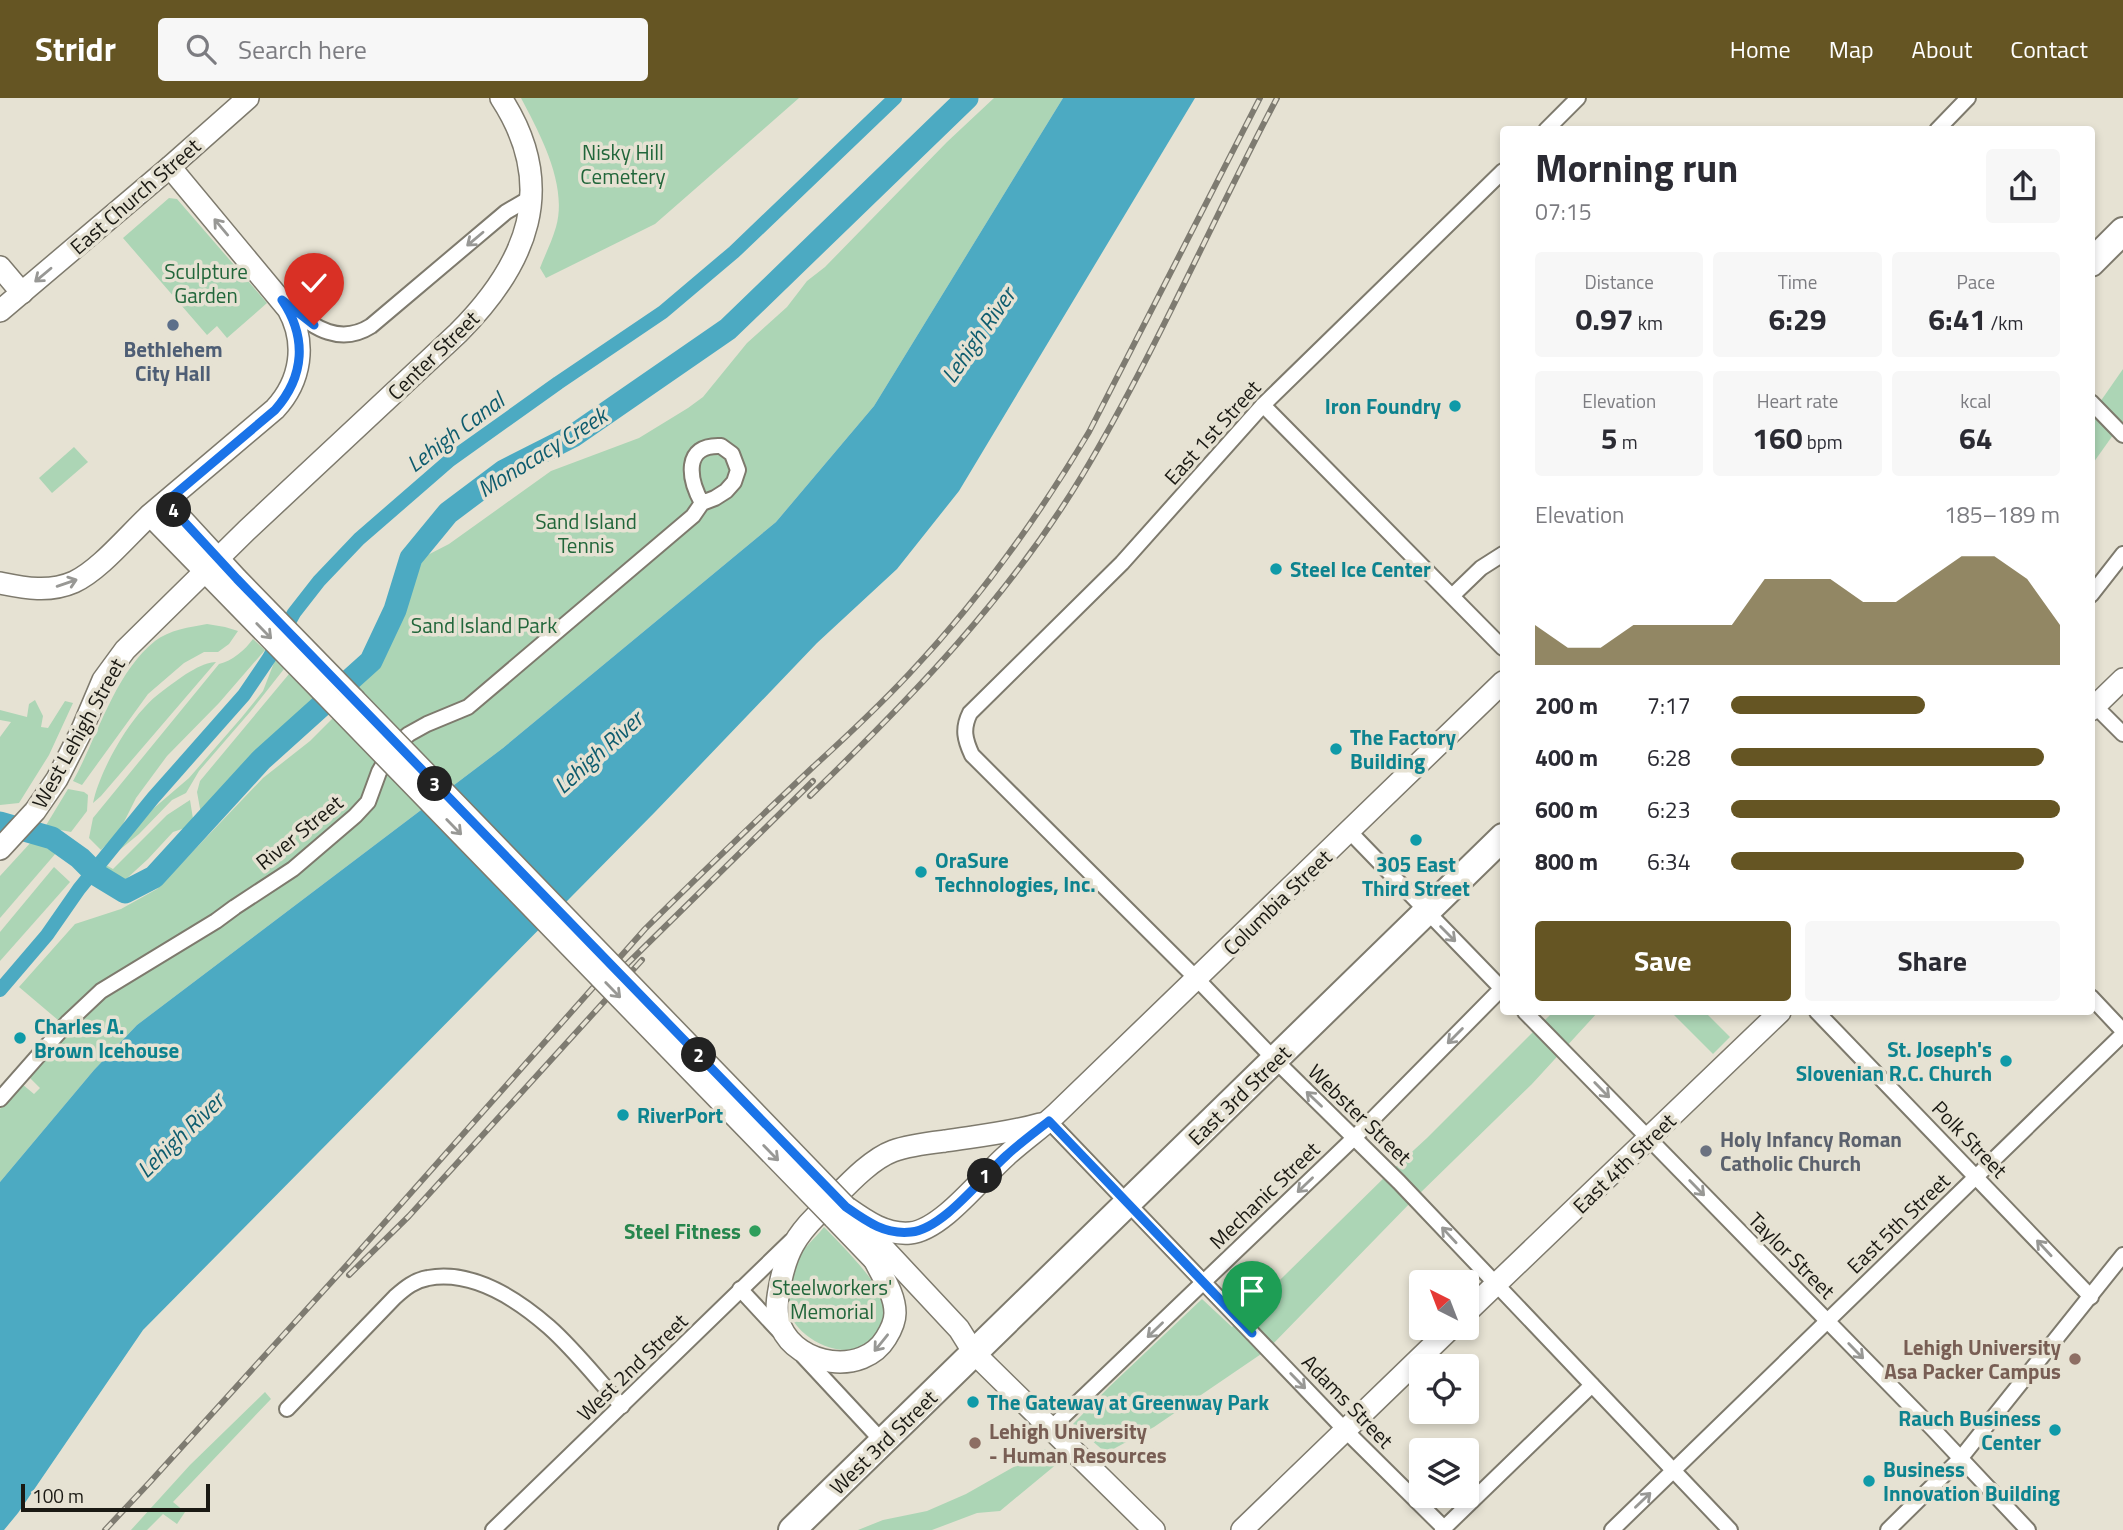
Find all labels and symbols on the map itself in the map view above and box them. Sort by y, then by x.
street label: East Church Street [63,130,208,262]
park label: Nisky Hill Cemetery [580,136,666,192]
one-way arrow [213,219,229,237]
one-way arrow [467,231,485,246]
pin [284,253,344,325]
park label: Sculpture Garden [164,255,248,311]
one-way arrow [35,267,53,282]
water label: Lehigh River [932,278,1025,390]
street label: Center Street [380,302,487,407]
marker: Bethlehem City Hall [165,317,181,333]
place label: Bethlehem City Hall [123,333,223,389]
street label: East 1st Street [1156,372,1268,492]
water label: Lehigh Canal [399,382,514,480]
place label: Iron Foundry [1325,390,1441,422]
water label: Monocacy Creek [470,397,616,506]
marker: Iron Foundry [1447,398,1463,414]
pin: 4 [156,492,192,528]
park label: Sand Island Tennis [535,505,637,561]
place label: Steel Ice Center [1290,553,1431,585]
marker: Steel Ice Center [1268,561,1284,577]
one-way arrow [55,576,77,588]
park label: Sand Island Park [411,609,557,641]
one-way arrow [255,622,272,639]
street label: West Lehigh Street [23,651,133,814]
water label: Lehigh River [546,701,652,802]
place label: The Factory Building [1350,721,1457,777]
marker: The Factory Building [1328,741,1344,757]
pin: 3 [418,766,452,802]
street label: River Street [248,786,350,877]
one-way arrow [446,818,463,835]
marker: 305 East Third Street [1408,832,1424,848]
street label: Columbia Street [1215,841,1339,962]
place label: OraSure Technologies, Inc. [935,844,1096,900]
place label: 305 East Third Street [1362,848,1470,904]
marker: OraSure Technologies, Inc. [913,864,929,880]
one-way arrow [1439,925,1456,942]
one-way arrow [604,981,621,998]
place label: Charles A. Brown Icehouse [34,1010,179,1066]
one-way arrow [1447,1027,1464,1044]
marker: Charles A. Brown Icehouse [12,1030,28,1046]
place label: St. Joseph's Slovenian R.C. Church [1796,1033,1992,1089]
street label: East 3rd Street [1180,1037,1298,1153]
pin: 2 [682,1038,716,1072]
marker: St. Joseph's Slovenian R.C. Church [1998,1053,2014,1069]
street label: Webster Street [1301,1056,1420,1172]
one-way arrow [1593,1081,1610,1098]
water label: Lehigh River [128,1082,234,1186]
one-way arrow [1306,1090,1323,1107]
street label: Polk Street [1925,1093,2016,1185]
place label: RiverPort [637,1099,724,1131]
street label: East 4th Street [1565,1105,1683,1221]
marker: RiverPort [615,1107,631,1123]
place label: Holy Infancy Roman Catholic Church [1720,1123,1902,1179]
street label: Mechanic Street [1201,1133,1327,1256]
marker: Holy Infancy Roman Catholic Church [1698,1143,1714,1159]
one-way arrow [762,1145,779,1162]
pin: 1 [968,1158,1002,1194]
street label: East 5th Street [1839,1165,1957,1281]
one-way arrow [1297,1176,1314,1193]
one-way arrow [1688,1179,1705,1196]
street label: Taylor Street [1741,1204,1843,1306]
place label: Steel Fitness [624,1215,741,1247]
marker: Steel Fitness [747,1223,763,1239]
one-way arrow [1441,1227,1458,1244]
one-way arrow [2035,1239,2052,1256]
pin [1222,1261,1282,1333]
north arrow [1409,1270,1479,1340]
park label: Steelworkers' Memorial [772,1271,892,1327]
street label: West 2nd Street [569,1305,695,1428]
one-way arrow [1146,1321,1163,1338]
place label: Lehigh University Asa Packer Campus [1884,1331,2061,1387]
one-way arrow [873,1334,889,1352]
one-way arrow [1847,1342,1864,1359]
street label: Adams Street [1295,1347,1402,1456]
marker: Lehigh University Asa Packer Campus [2067,1351,2083,1367]
one-way arrow [1290,1372,1307,1389]
street label: West 3rd Street [822,1382,945,1502]
place label: The Gateway at Greenway Park [987,1386,1269,1418]
marker: The Gateway at Greenway Park [965,1394,981,1410]
place label: Rauch Business Center [1898,1402,2041,1458]
place label: Lehigh University - Human Resources [989,1415,1167,1471]
marker: Rauch Business Center [2047,1422,2063,1438]
marker: Lehigh University - Human Resources [967,1435,983,1451]
place label: Business Innovation Building [1883,1453,2060,1509]
marker: Business Innovation Building [1861,1473,1877,1489]
scale bar [21,1481,210,1513]
one-way arrow [1634,1492,1651,1509]

